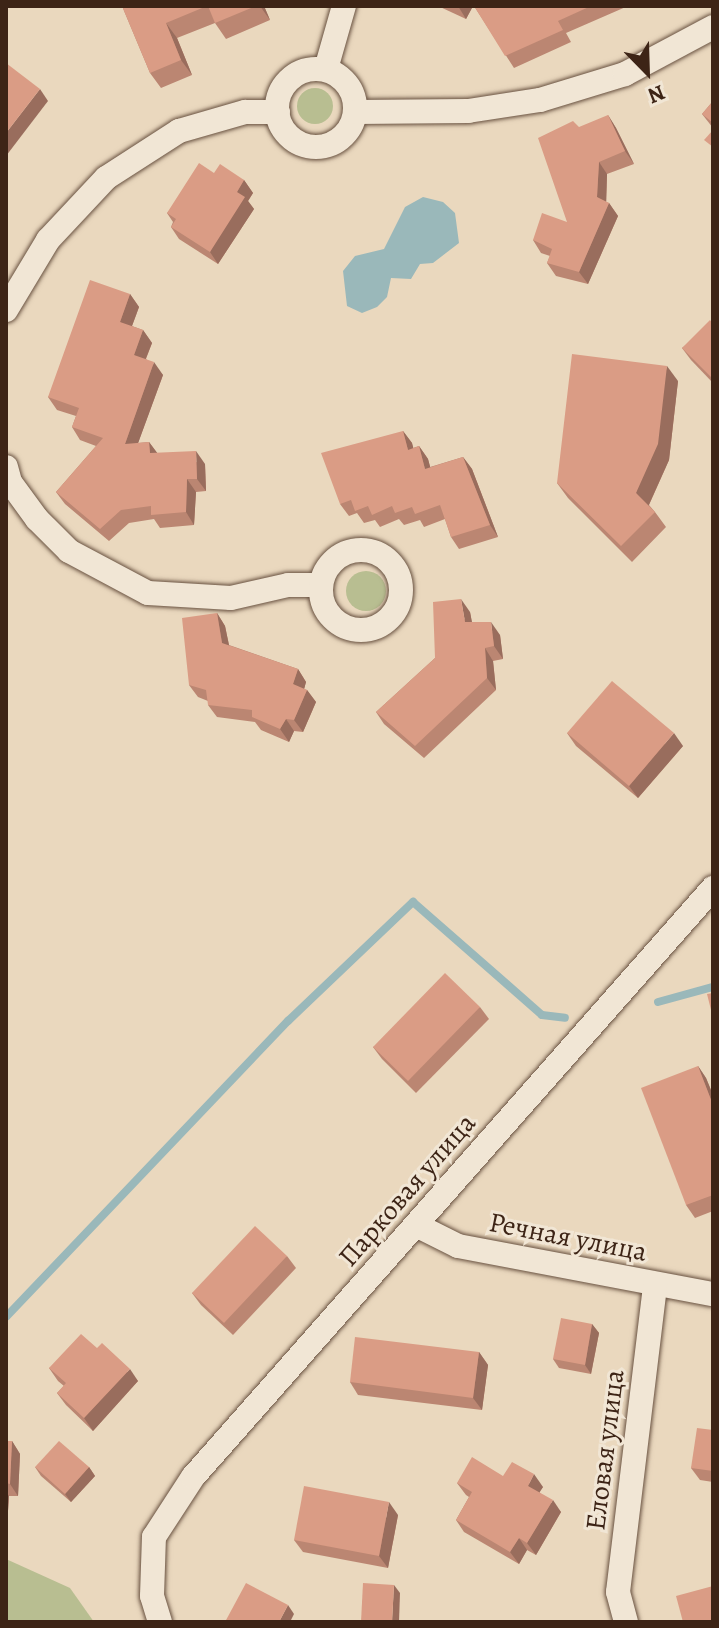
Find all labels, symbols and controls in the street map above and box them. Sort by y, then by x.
north arrow [607,32,687,112]
text: N [643,77,670,111]
street label: Парковая улица [331,1107,483,1273]
street label: Речная улица [486,1205,650,1269]
street label: Еловая улица [578,1368,632,1532]

